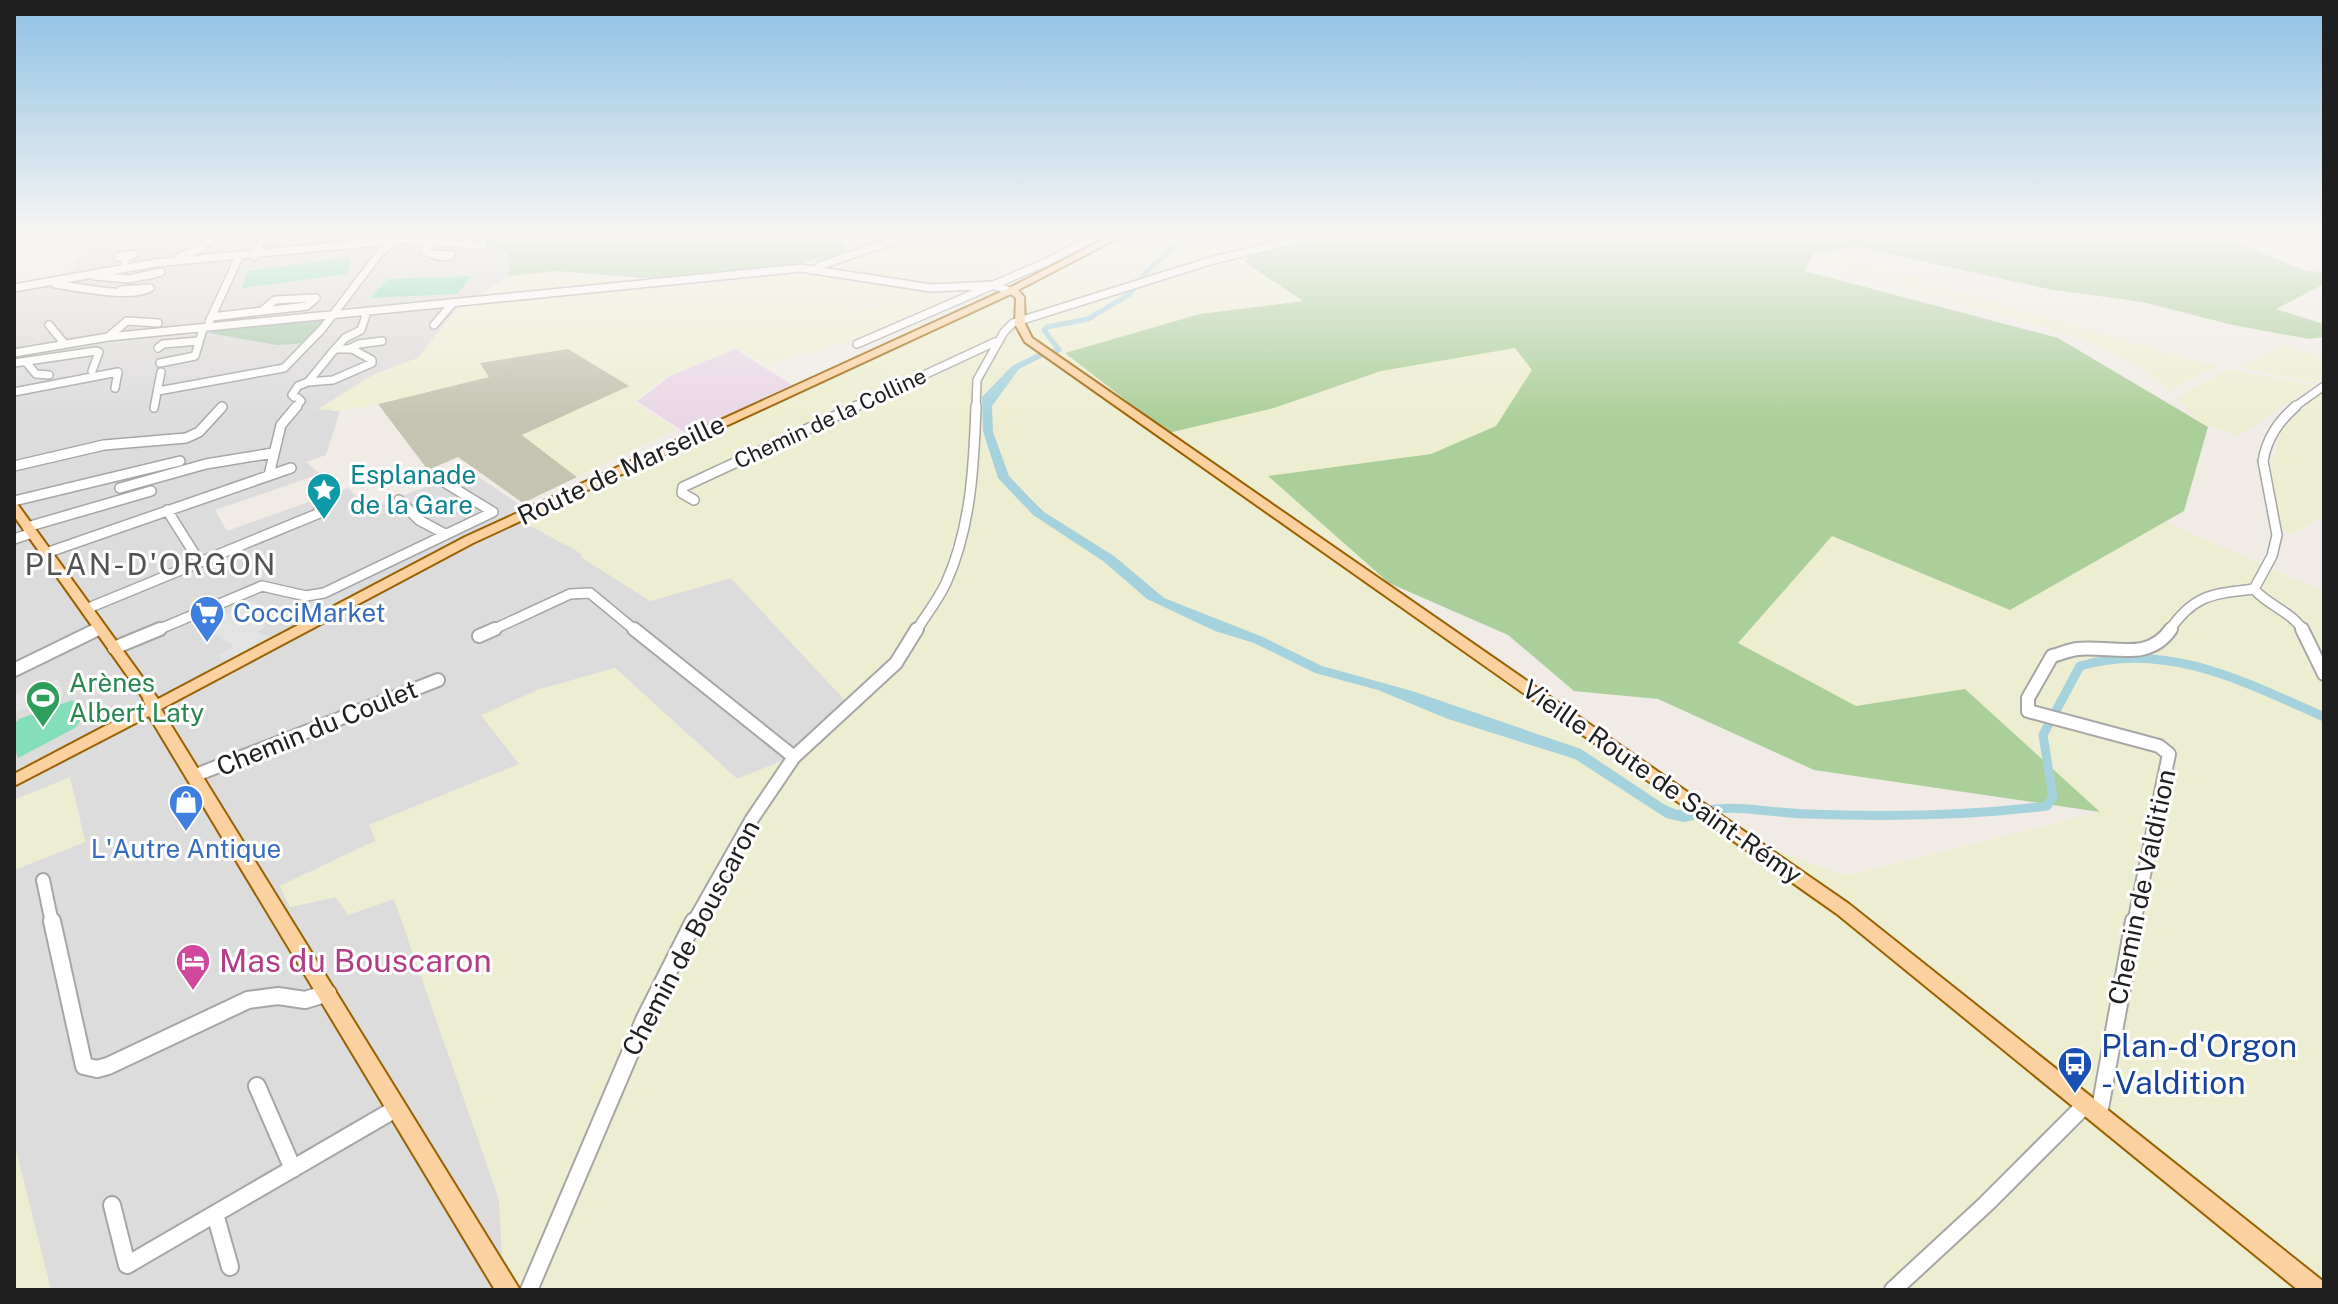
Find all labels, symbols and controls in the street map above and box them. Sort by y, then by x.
street label: Chemin de la Colline [730,362,930,474]
street label: Route de Marseille [512,408,729,531]
place label: Esplanade de la Gare [350,459,476,520]
place icon: Esplanade de la Gare [305,471,343,521]
district label: PLAN-D'ORGON [24,546,278,582]
supermarket icon: CocciMarket [188,594,226,644]
place label: CocciMarket [233,597,386,628]
place label: Arènes Albert Laty [69,667,204,728]
street label: Chemin du Coulet [212,673,422,782]
street label: Vieille Route de Saint-Rémy [1516,673,1808,890]
sports icon: Arènes Albert Laty [24,679,62,729]
street label: Chemin de Valdition [2101,766,2182,1007]
shop icon: L'Autre Antique [167,783,205,833]
street label: Chemin de Bouscaron [615,815,766,1061]
place label: L'Autre Antique [91,833,281,864]
hotel icon: Mas du Bouscaron [174,942,212,992]
place label: Mas du Bouscaron [219,942,492,979]
place label: Plan-d'Orgon - Valdition [2101,1027,2297,1101]
bus stop icon: Plan-d'Orgon - Valdition [2056,1045,2094,1095]

